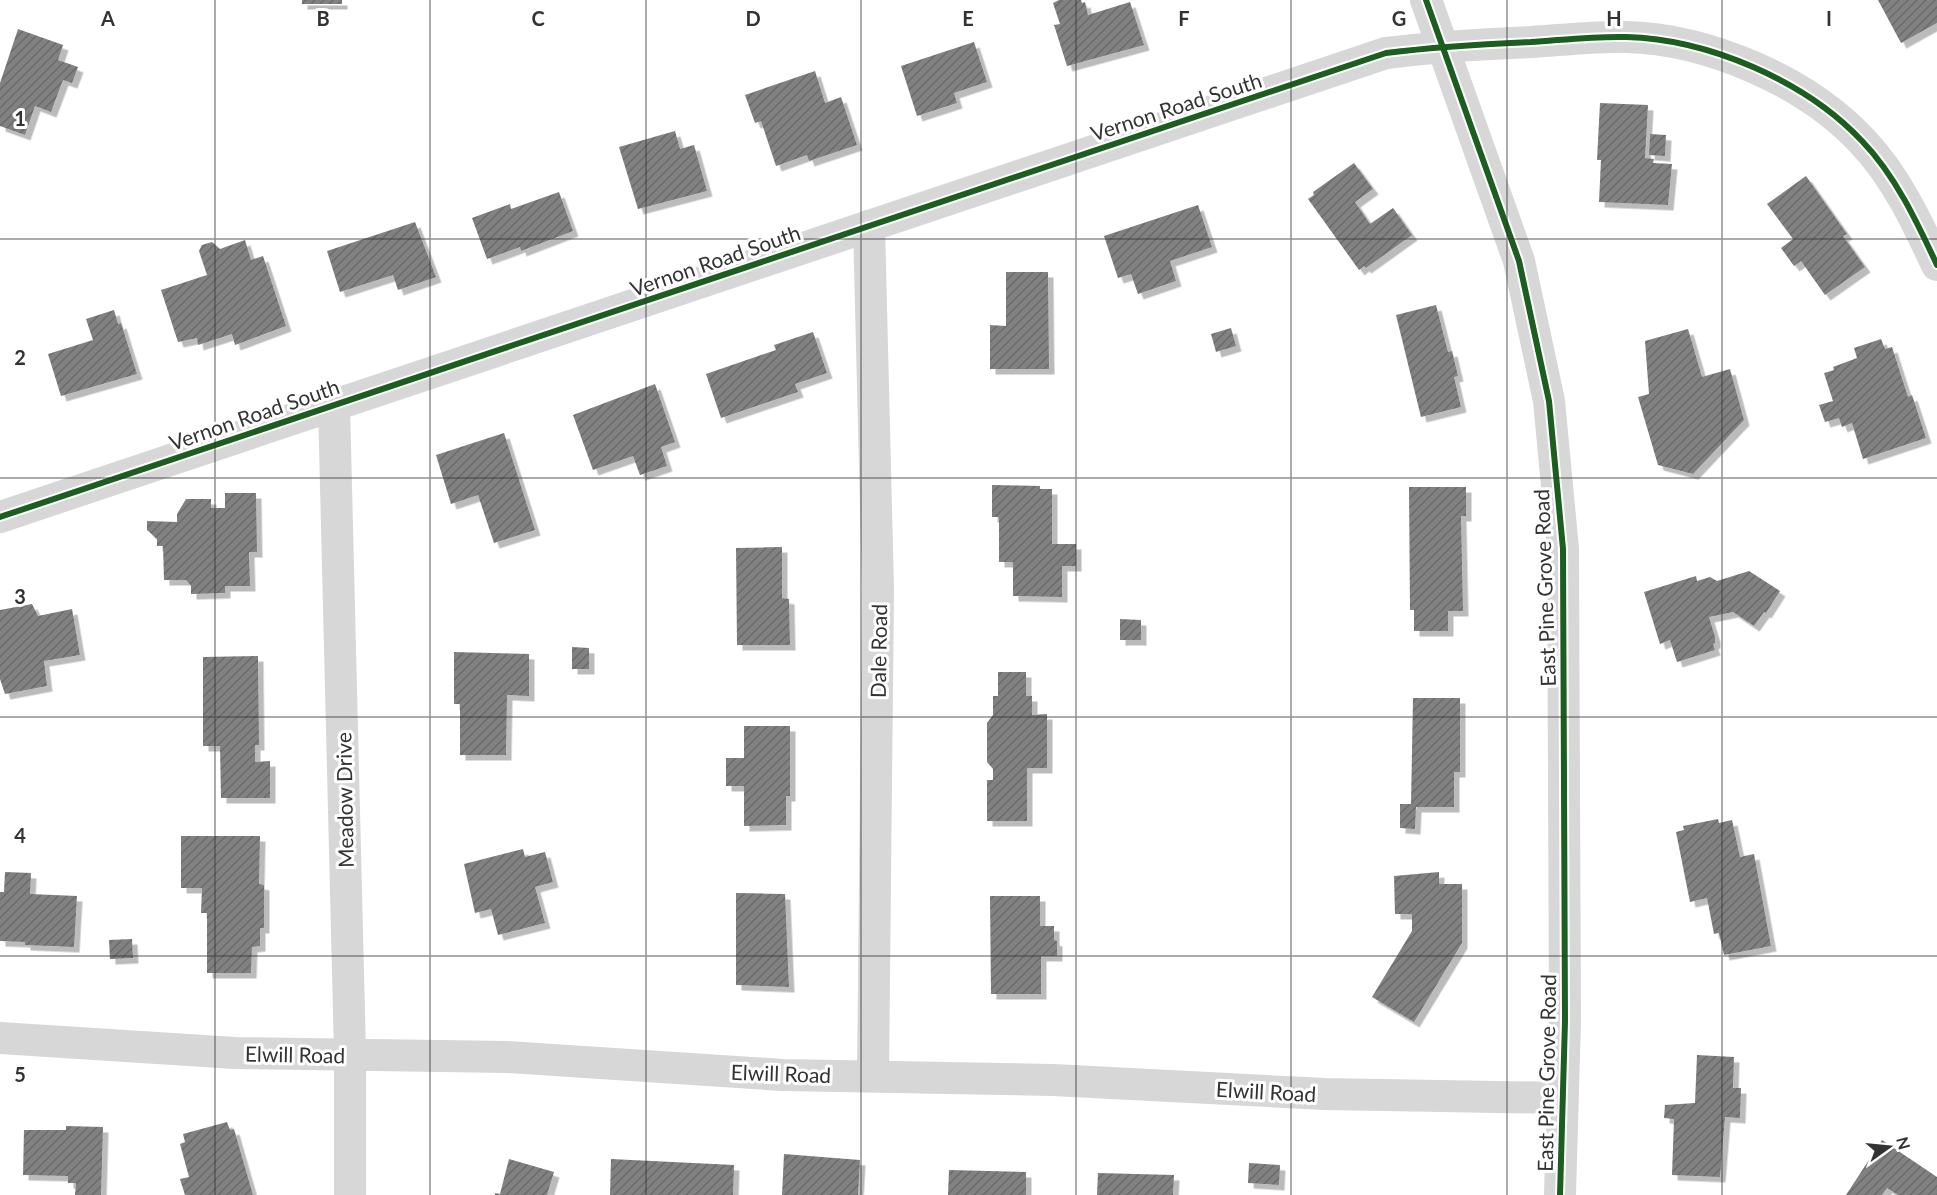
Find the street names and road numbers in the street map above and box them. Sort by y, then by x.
street label: Vernon Road South [1087,67,1265,145]
street label: Vernon Road South [627,219,803,301]
street label: Vernon Road South [166,373,342,455]
street label: East Pine Grove Road [1528,489,1560,687]
street label: Dale Road [865,604,891,698]
street label: Meadow Drive [330,732,358,868]
street label: East Pine Grove Road [1532,974,1560,1172]
street label: Elwill Road [245,1041,345,1067]
street label: Elwill Road [730,1059,832,1087]
street label: Elwill Road [1215,1076,1317,1106]

